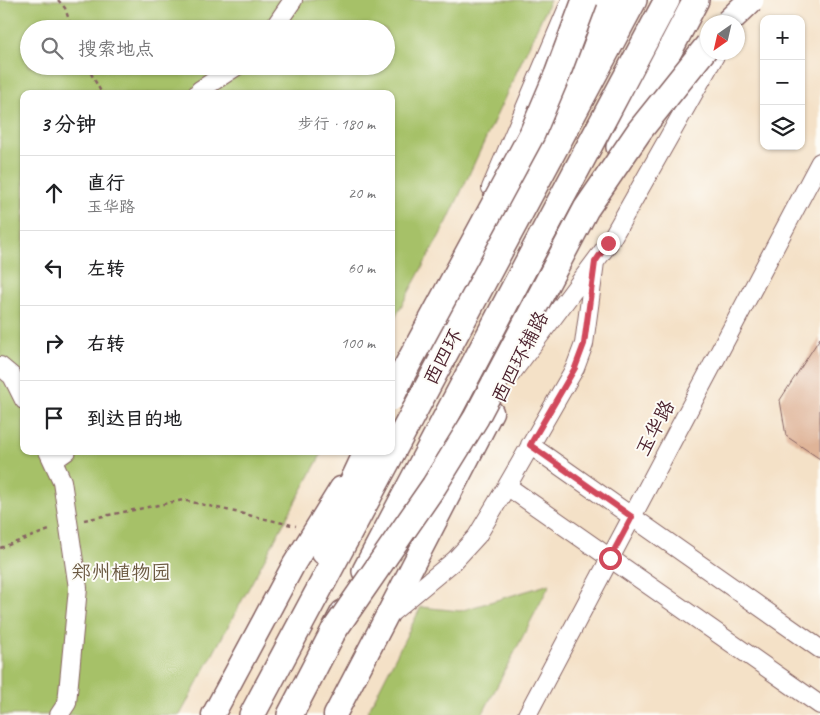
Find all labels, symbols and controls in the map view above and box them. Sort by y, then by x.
north arrow [700,15,745,60]
map controls [760,15,805,150]
button: + [760,15,805,60]
search box [20,20,395,75]
icon: search [38,34,66,62]
text: 搜索地点 [78,37,154,61]
button: − [760,60,805,105]
button: layers [760,105,805,150]
text: 3 分钟 [40,111,97,137]
text: 步行 · 180 m [298,114,375,134]
text: 直行 [87,171,125,195]
icon: ahead [40,179,68,207]
text: 20 m [348,183,375,203]
text: 玉华路 [87,197,135,217]
route end [597,232,620,255]
icon: left [40,254,68,282]
text: 左转 [87,257,125,281]
text: 60 m [348,258,375,278]
street label: 西四环辅路 [486,306,554,407]
street label: 西四环 [418,325,468,389]
icon: right [40,329,68,357]
text: 右转 [87,332,125,356]
text: 100 m [341,333,375,353]
street label: 玉华路 [630,395,681,460]
icon: arrive [40,404,68,432]
text: 到达目的地 [87,407,182,431]
route start [599,547,622,570]
park label: 郑州植物园 [71,560,171,585]

